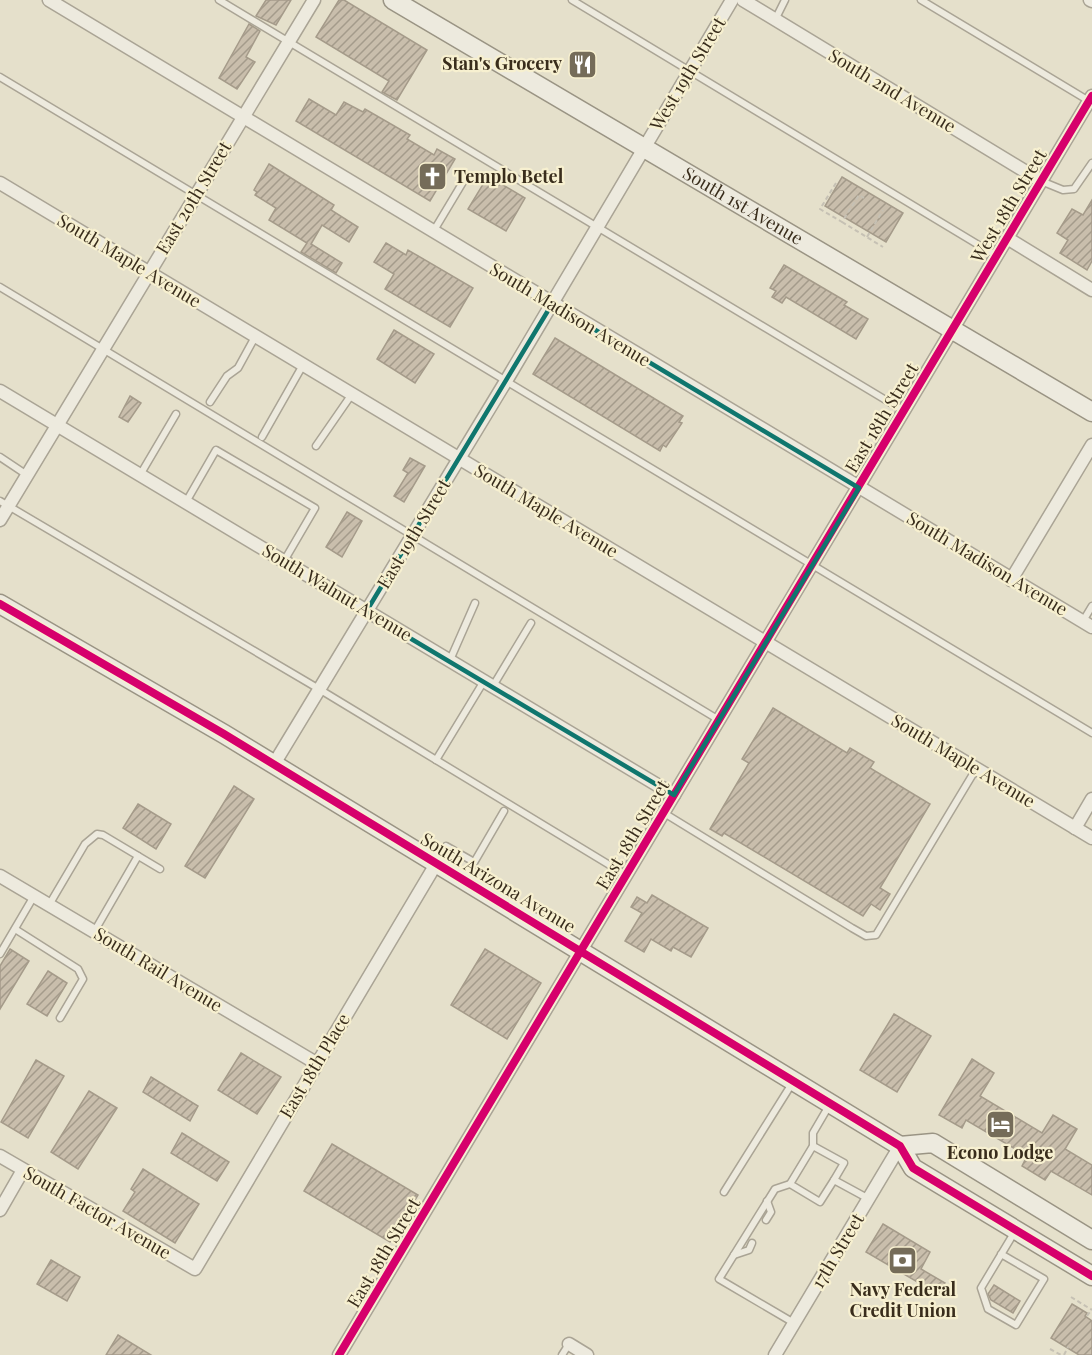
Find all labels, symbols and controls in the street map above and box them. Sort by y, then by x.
street label: West 19th Street [643,12,731,136]
street label: South 2nd Avenue [824,43,961,138]
restaurant icon: Stan's Grocery [567,48,599,80]
place label: Stan's Grocery [442,51,563,75]
street label: East 20th Street [150,136,237,258]
street label: West 18th Street [964,144,1052,268]
church icon: Templo Betel [417,161,449,193]
street label: South 1st Avenue [679,161,808,250]
place label: Templo Betel [454,164,564,188]
street label: South Maple Avenue [53,208,206,313]
street label: South Madison Avenue [486,257,655,372]
street label: East 18th Street [839,357,924,477]
street label: South Maple Avenue [470,458,623,563]
street label: East 19th Street [371,474,456,593]
street label: South Madison Avenue [903,506,1072,621]
street label: South Walnut Avenue [258,538,417,646]
street label: South Maple Avenue [887,708,1040,813]
street label: East 18th Street [590,774,675,894]
street label: South Arizona Avenue [417,826,580,938]
street label: South Rail Avenue [90,921,227,1017]
street label: East 18th Place [273,1009,355,1122]
hotel icon: Econo Lodge [984,1108,1016,1140]
place label: Econo Lodge [947,1140,1053,1164]
street label: South Factor Avenue [19,1160,176,1264]
street label: East 18th Street [341,1192,426,1312]
street label: 17th Street [805,1208,869,1293]
bank icon: Navy Federal Credit Union [887,1245,919,1277]
place label: Navy Federal Credit Union [850,1277,957,1322]

